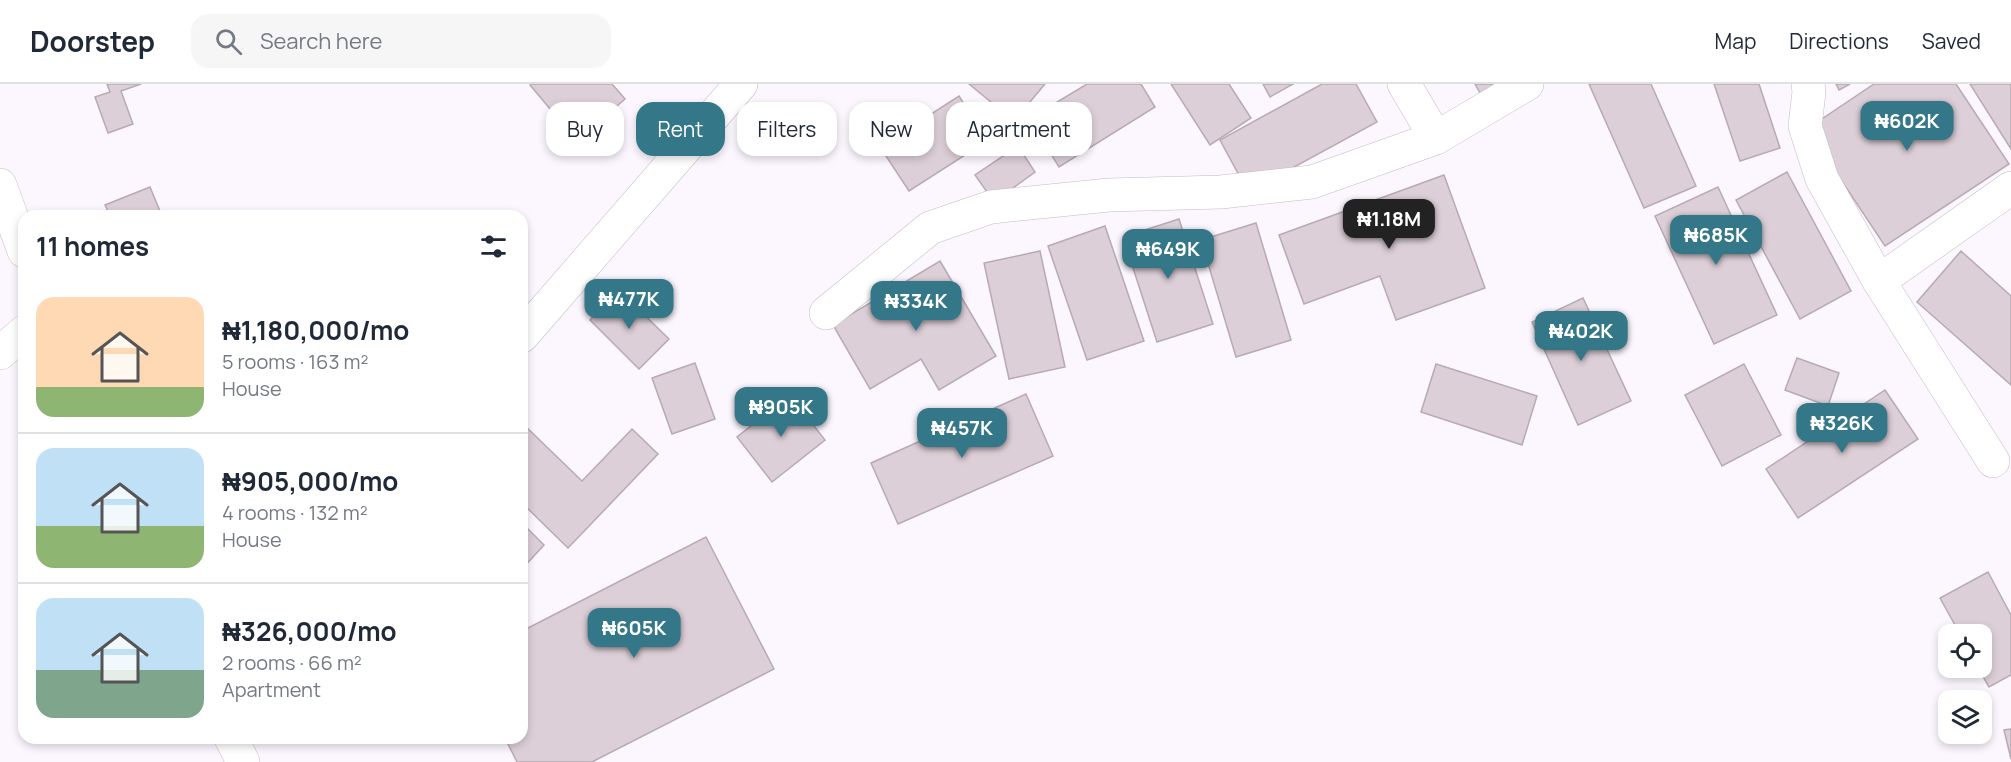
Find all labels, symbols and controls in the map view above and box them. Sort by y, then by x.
search box [191,14,611,68]
text: Doorstep [30,22,155,60]
icon: search [212,25,245,58]
text: Search here [260,26,382,56]
text: Map [1715,27,1756,55]
text: Directions [1789,27,1889,55]
text: Saved [1922,27,1981,55]
pin: ₦602K [1865,101,1949,152]
chip: Buy [546,102,624,156]
chip: Rent [636,102,725,156]
chip: Filters [737,102,837,156]
chip: New [849,102,934,156]
chip: Apartment [946,102,1092,156]
text: ₦602K [1875,107,1939,134]
pin: ₦1.18M [1340,199,1438,250]
text: ₦1.18M [1357,205,1421,232]
pin: ₦685K [1674,215,1758,266]
text: ₦685K [1684,221,1748,248]
text: 11 homes [36,228,149,264]
pin: ₦649K [1126,229,1210,280]
icon: filters [477,230,510,263]
text: ₦649K [1136,235,1200,262]
pin: ₦477K [587,279,671,330]
pin: ₦334K [874,281,958,332]
text: ₦477K [598,285,660,312]
text: ₦334K [885,287,947,314]
pin: ₦402K [1539,311,1623,362]
text: ₦1,180,000/mo [222,312,409,348]
text: ₦402K [1549,317,1613,344]
icon: home [84,321,156,393]
text: 5 rooms · 163 m² [222,348,368,375]
text: House [222,375,282,402]
pin: ₦905K [739,387,823,438]
text: ₦905K [749,393,813,420]
pin: ₦326K [1800,403,1884,454]
pin: ₦457K [920,408,1004,459]
text: ₦326K [1810,409,1874,436]
text: ₦457K [931,414,993,441]
text: ₦905,000/mo [222,463,398,499]
icon: home [84,472,156,544]
text: 4 rooms · 132 m² [222,499,368,526]
text: House [222,526,282,553]
pin: ₦605K [592,608,676,659]
text: ₦326,000/mo [222,613,396,649]
text: ₦605K [602,614,666,641]
icon: home [84,622,156,694]
map controls [1938,624,1992,744]
button: locate [1938,624,1992,678]
text: 2 rooms · 66 m² [222,649,362,676]
text: Apartment [222,676,321,703]
button: layers [1938,690,1992,744]

